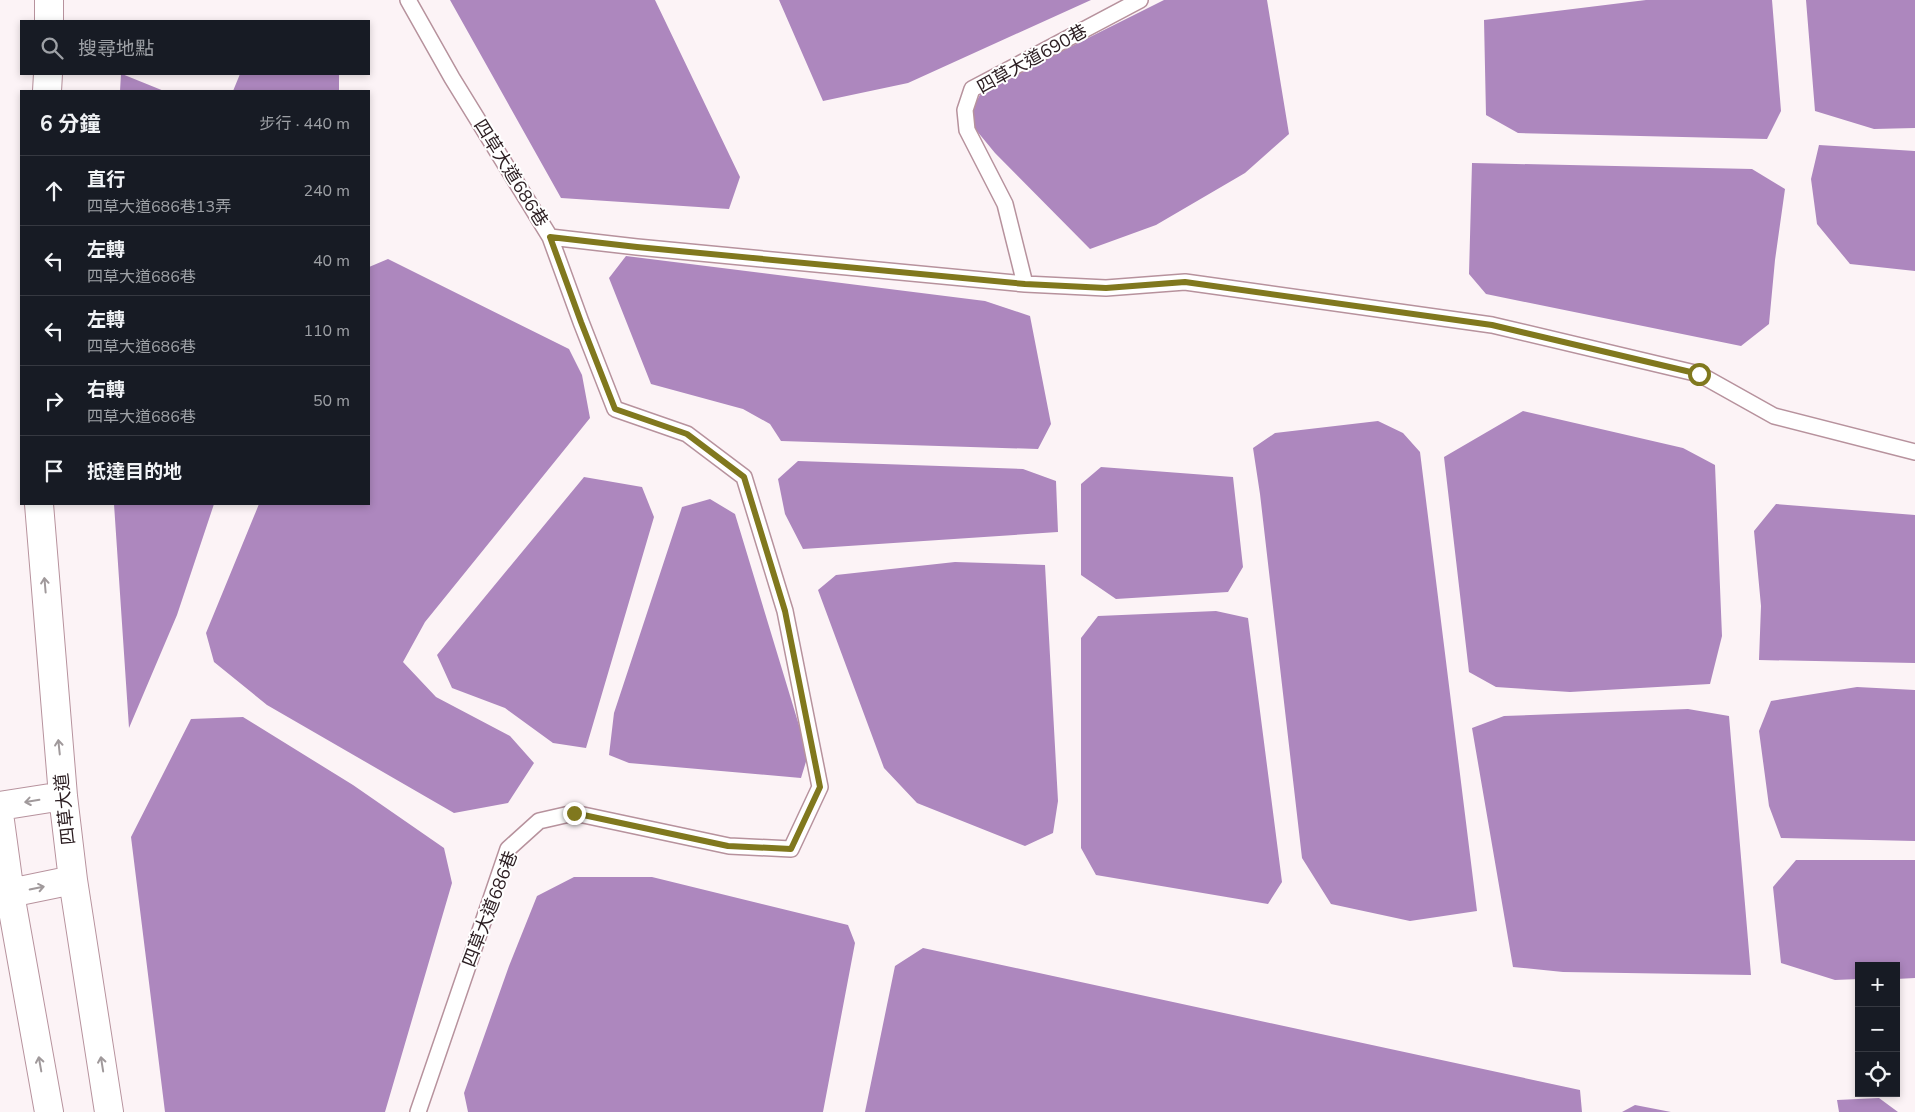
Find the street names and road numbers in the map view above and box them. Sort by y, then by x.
street label: 四草大道690巷 [973,19,1091,99]
street label: 四草大道686巷 [468,115,554,231]
street label: 四草大道 [49,772,81,846]
street label: 四草大道686巷 [457,848,523,970]

